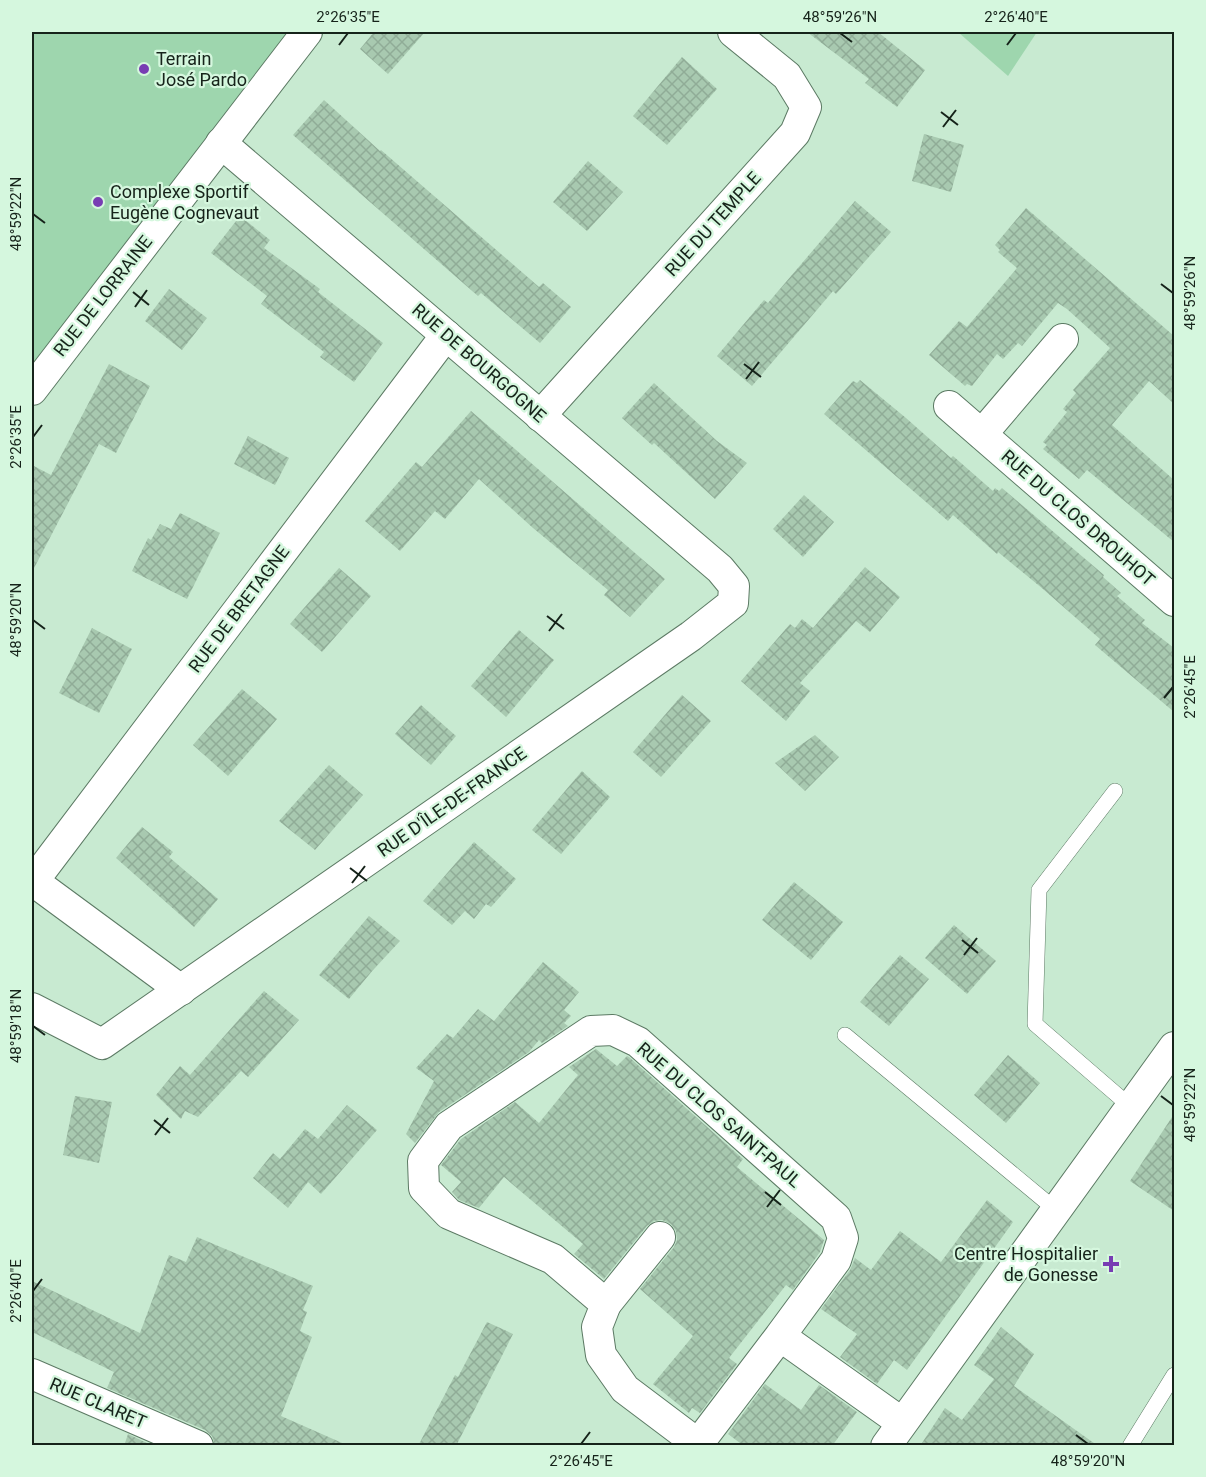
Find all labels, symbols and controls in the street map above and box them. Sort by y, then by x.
text: 2°26'35"E [316,8,380,26]
text: 48°59'26"N [803,8,877,26]
text: 2°26'40"E [984,8,1048,26]
place label: Terrain José Pardo [156,48,247,90]
marker: Terrain José Pardo [137,62,151,76]
street label: RUE DU TEMPLE [660,167,765,280]
text: 48°59'22"N [7,177,25,251]
place label: Complexe Sportif Eugène Cognevaut [110,181,259,223]
marker: Complexe Sportif Eugène Cognevaut [91,195,105,209]
street label: RUE DE LORRAINE [49,231,156,360]
text: 48°59'26"N [1181,256,1199,330]
street label: RUE DE BOURGOGNE [408,299,550,426]
text: 2°26'35"E [7,405,25,469]
street label: RUE DU CLOS DROUHOT [997,445,1160,590]
street label: RUE DE BRETAGNE [184,541,293,676]
text: 48°59'20"N [7,583,25,657]
text: 2°26'45"E [1181,655,1199,719]
street label: RUE D'ÎLE-DE-FRANCE [373,742,530,861]
text: 48°59'18"N [7,989,25,1063]
street label: RUE DU CLOS SAINT-PAUL [633,1038,806,1192]
text: 48°59'22"N [1181,1068,1199,1142]
place label: Centre Hospitalier de Gonesse [954,1243,1098,1285]
marker: Centre Hospitalier de Gonesse [1102,1255,1120,1273]
text: 2°26'40"E [7,1259,25,1323]
street label: RUE CLARET [47,1373,150,1432]
text: 2°26'45"E [549,1452,613,1470]
text: 48°59'20"N [1051,1452,1125,1470]

